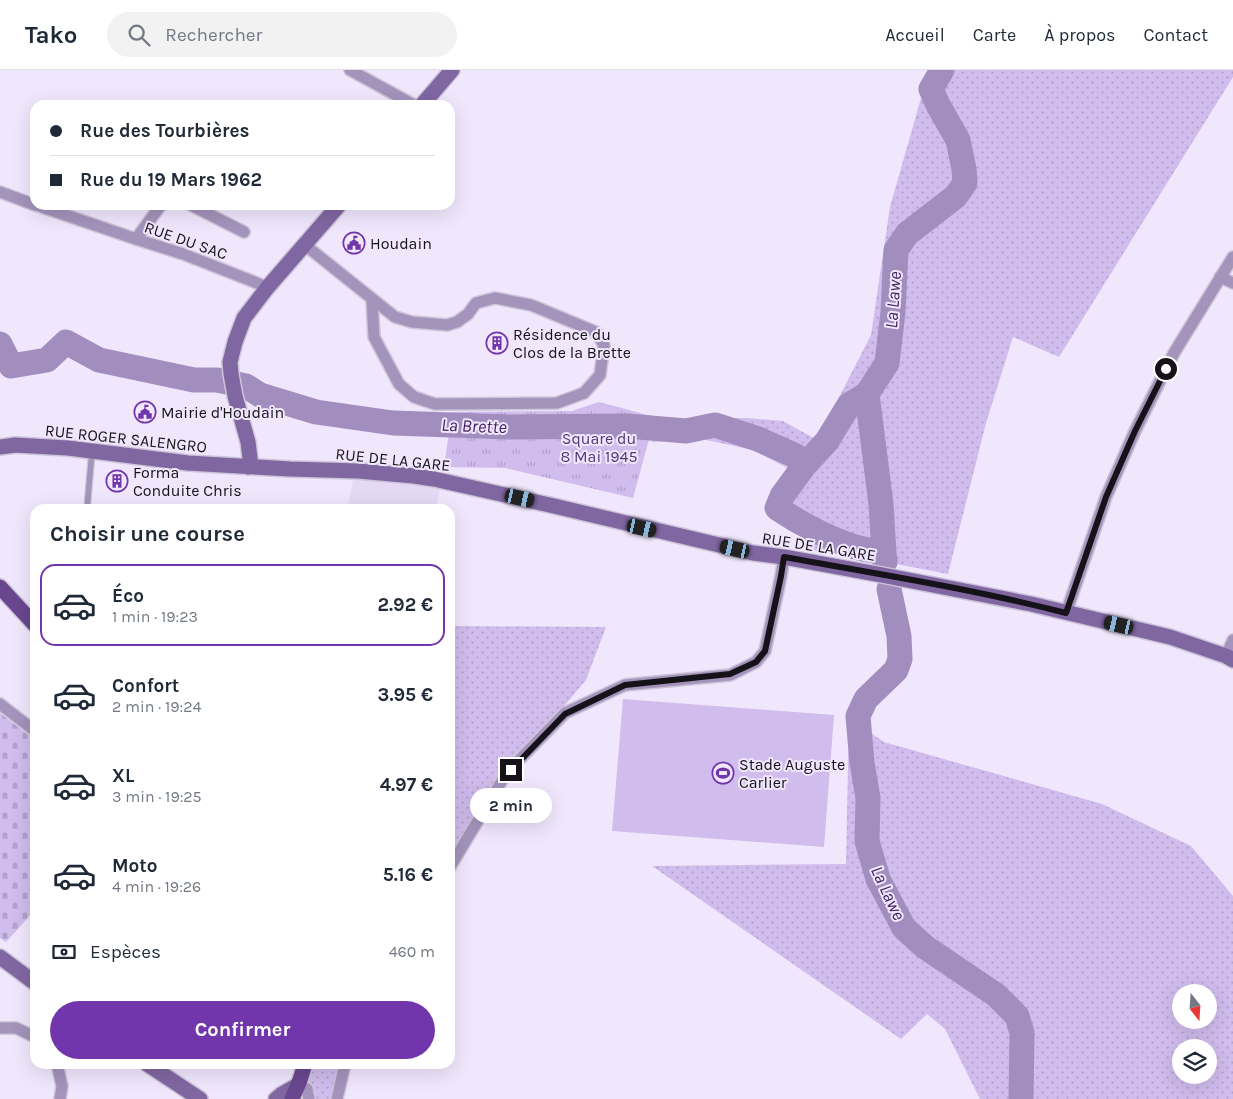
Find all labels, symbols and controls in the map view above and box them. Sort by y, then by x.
search box [107,12,457,57]
text: Tako [25,21,77,49]
icon: search [125,21,153,49]
text: Rechercher [165,24,262,46]
text: Accueil [885,24,945,46]
text: Carte [973,24,1016,46]
text: À propos [1044,24,1116,46]
text: Contact [1144,24,1208,46]
text: Rue des Tourbières [80,120,250,142]
text: Rue du 19 Mars 1962 [80,169,262,191]
street label: RUE DU SAC [142,217,230,264]
public building icon: Houdain [342,231,366,255]
place label: Houdain [370,234,432,253]
water label: La Lawe [880,271,906,329]
place label: Résidence du Clos de la Brette [513,325,631,362]
building icon: Résidence du Clos de la Brette [485,331,509,355]
route start [1155,358,1177,380]
public building icon: Mairie d'Houdain [133,400,157,424]
place label: Mairie d'Houdain [161,403,284,422]
water label: La Brette [441,414,507,438]
street label: RUE ROGER SALENGRO [44,421,208,456]
park label: Square du 8 Mai 1945 [560,429,638,466]
street label: RUE DE LA GARE [335,444,451,475]
place label: Forma Conduite Chris [133,463,242,500]
building icon: Forma Conduite Chris [105,469,129,493]
car [503,487,536,509]
car [625,517,658,539]
text: Choisir une course [50,521,245,547]
street label: RUE DE LA GARE [761,528,877,565]
car [718,538,751,560]
icon: car [52,583,97,628]
text: Éco [112,585,144,607]
text: 2.92 € [377,594,433,616]
text: 1 min · 19:23 [112,607,198,626]
car [1102,614,1135,636]
icon: car [52,673,97,718]
text: Confort [112,675,179,697]
text: 3.95 € [378,684,433,706]
text: 2 min · 19:24 [112,697,201,716]
place label: Stade Auguste Carlier [739,755,845,792]
route end [500,759,522,781]
sports icon: Stade Auguste Carlier [711,761,735,785]
icon: car [52,763,97,808]
text: XL [112,765,134,787]
text: 4.97 € [380,774,433,796]
text: 3 min · 19:25 [112,787,202,806]
callout: 2 min [470,788,552,822]
text: 2 min [489,796,533,815]
icon: car [52,853,97,898]
text: Moto [112,855,158,877]
water label: La Lawe [866,862,910,924]
text: 5.16 € [383,864,433,886]
text: 4 min · 19:26 [112,877,201,896]
icon: cash [50,938,78,966]
text: Espèces [90,941,161,963]
text: 460 m [389,942,435,961]
north arrow [1172,984,1218,1029]
map controls [1172,984,1217,1084]
button: Confirmer [50,1001,435,1059]
button: layers [1172,1039,1217,1084]

